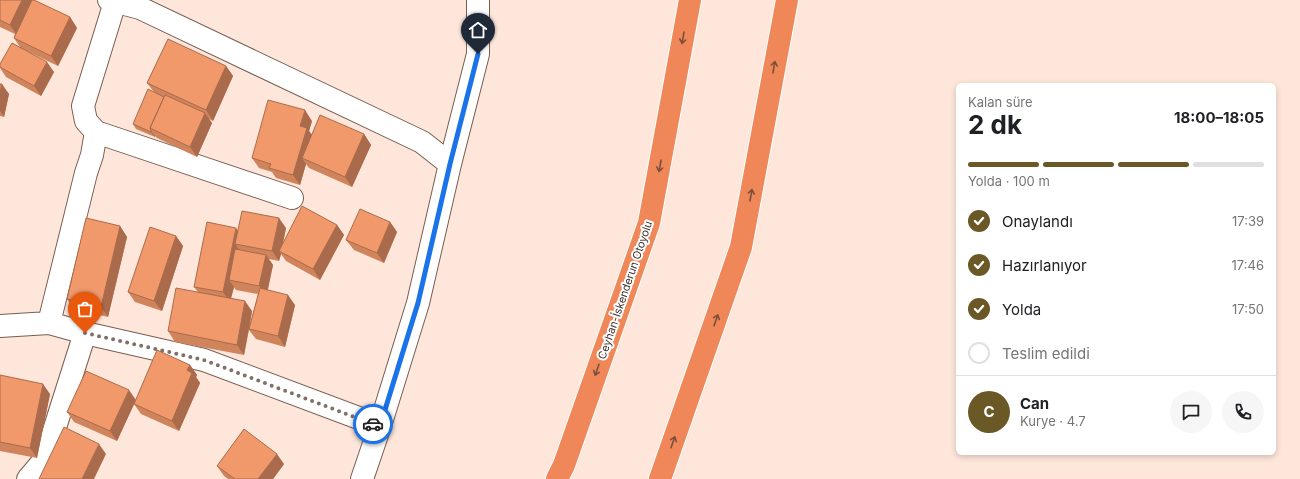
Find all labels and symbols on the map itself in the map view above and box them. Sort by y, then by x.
pin [461,13,495,54]
one-way arrow [679,31,687,44]
one-way arrow [771,61,779,74]
one-way arrow [655,159,663,172]
one-way arrow [747,189,755,202]
street label: Ceyhan-İskenderun Otoyolu [595,219,655,361]
pin [68,292,102,333]
one-way arrow [713,313,720,326]
one-way arrow [593,364,601,376]
courier [353,404,393,444]
one-way arrow [669,437,677,449]

